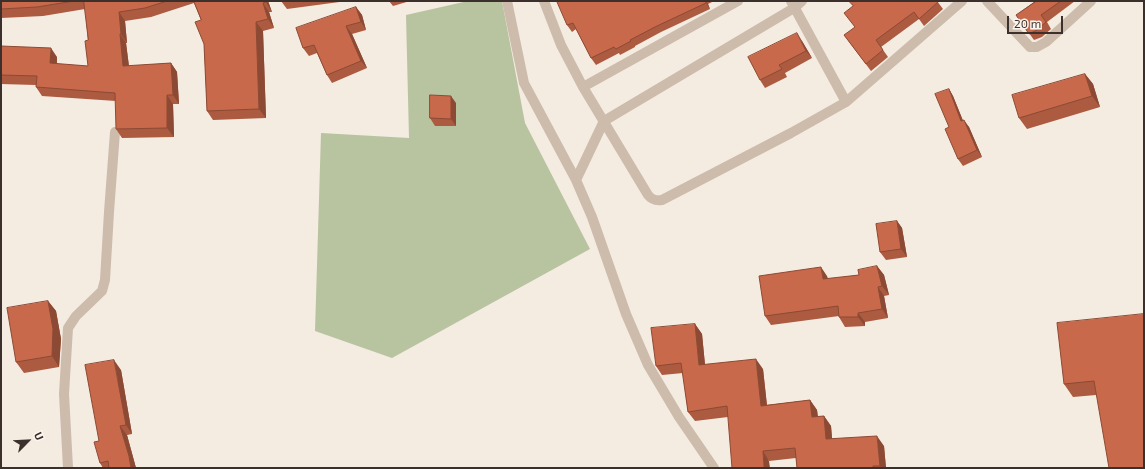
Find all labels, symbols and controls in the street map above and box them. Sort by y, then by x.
scale bar [1009,8,1065,34]
text: 20 m [1014,16,1041,30]
north arrow [8,421,48,461]
text: U [32,430,47,442]

